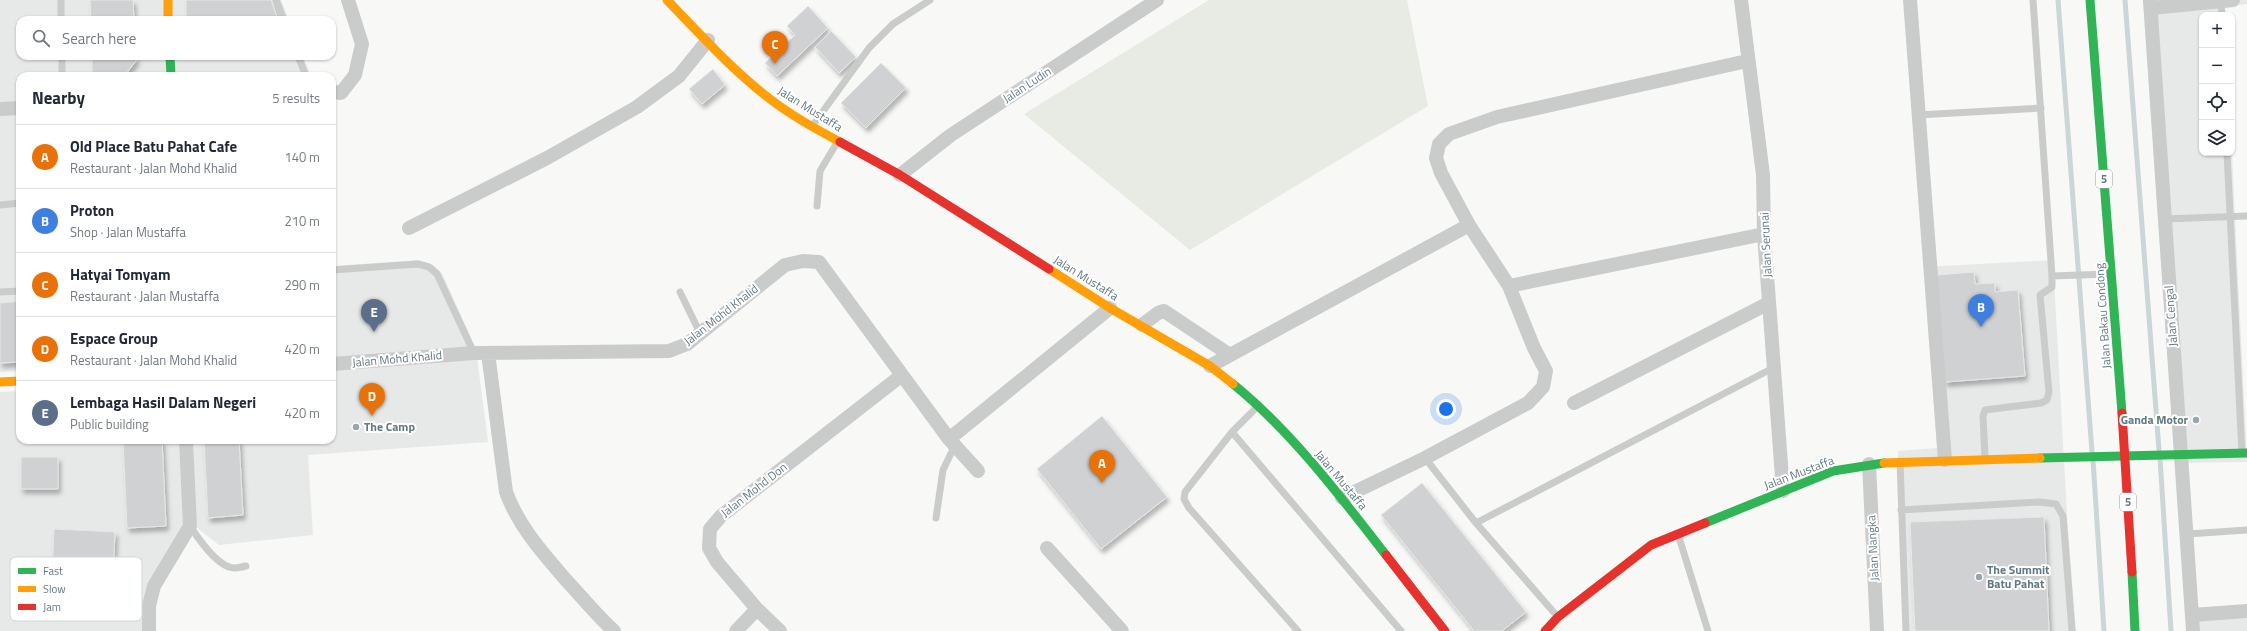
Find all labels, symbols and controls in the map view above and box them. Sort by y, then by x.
map controls [2199,12,2235,156]
button: + [2199,12,2235,48]
search box [16,16,336,60]
icon: search [30,27,52,49]
text: Search here [62,27,136,50]
pin: C [762,31,788,64]
button: − [2199,48,2235,84]
street label: Jalan Ludin [999,62,1055,107]
street label: Jalan Mustaffa [774,81,846,136]
button: locate [2199,84,2235,120]
text: Nearby [32,85,85,111]
text: 5 results [272,88,320,108]
button: layers [2199,120,2235,156]
text: Old Place Batu Pahat Cafe [70,135,237,158]
text: A [41,147,49,167]
text: 140 m [284,147,320,167]
text: Restaurant · Jalan Mohd Khalid [70,158,237,178]
road number: 5 [2096,170,2112,188]
text: Proton [70,199,114,222]
text: B [41,211,49,231]
text: 210 m [284,211,320,231]
street label: Jalan Serunai [1754,212,1777,278]
text: Shop · Jalan Mustaffa [70,222,186,242]
street label: Jalan Mustaffa [1050,250,1122,305]
text: Hatyai Tomyam [70,263,170,286]
street label: Jalan Bakau Condong [2089,263,2116,370]
text: C [41,275,49,295]
text: 290 m [284,275,320,295]
street label: Jalan Mohd Khalid [679,279,762,350]
street label: Jalan Cengal [2159,285,2182,347]
text: Restaurant · Jalan Mustaffa [70,286,219,306]
pin: B [1968,294,1994,327]
pin: E [361,299,387,332]
text: Espace Group [70,327,158,350]
text: D [41,339,49,359]
text: 420 m [284,339,320,359]
street label: Jalan Mohd Khalid [351,345,443,372]
text: Restaurant · Jalan Mohd Khalid [70,350,237,370]
pin: D [359,383,385,416]
text: Lembaga Hasil Dalam Negeri [70,391,256,414]
your location [1436,399,1456,419]
text: E [41,403,49,423]
text: 420 m [284,403,320,423]
place label: Ganda Motor [2121,410,2189,429]
text: Public building [70,414,149,434]
marker: Ganda Motor [2191,415,2201,425]
place label: The Camp [364,417,415,436]
marker: The Camp [351,422,361,432]
street label: Jalan Mustaffa [1310,445,1372,514]
pin: A [1089,450,1115,483]
street label: Jalan Mustaffa [1761,450,1837,495]
street label: Jalan Mohd Don [716,458,791,522]
road number: 5 [2120,493,2136,511]
street label: Jalan Nangka [1861,515,1884,581]
legend [10,557,142,621]
place label: The Summit Batu Pahat [1987,560,2050,593]
text: Fast [43,563,63,579]
marker: The Summit Batu Pahat [1974,572,1984,582]
text: Slow [43,581,66,597]
text: Jam [43,599,61,615]

